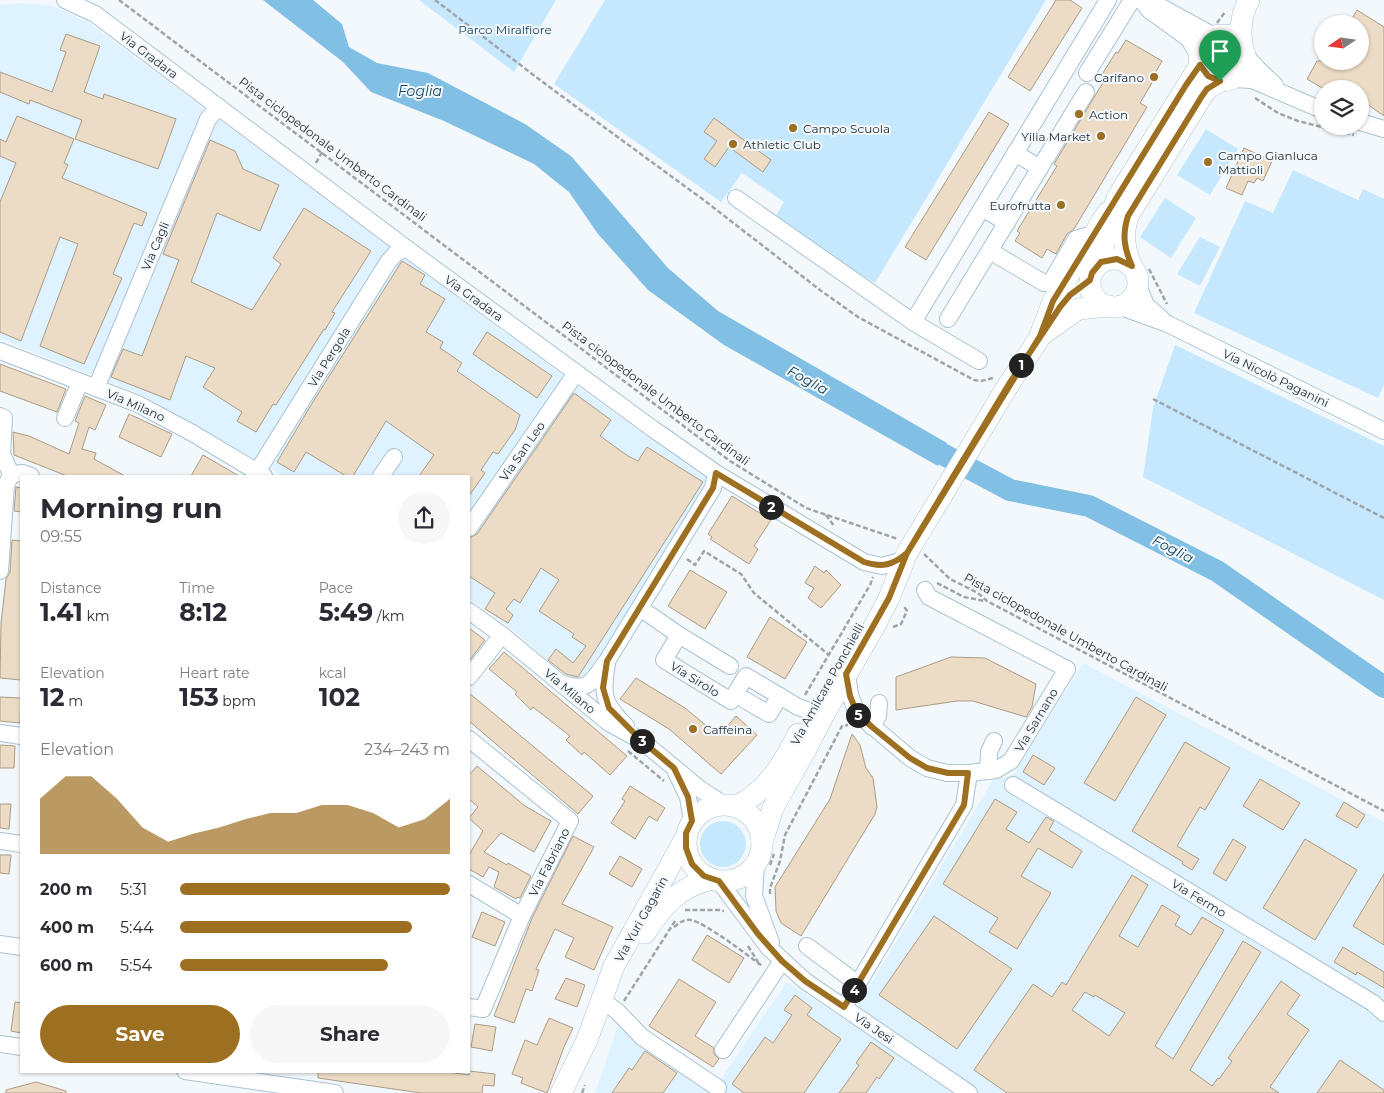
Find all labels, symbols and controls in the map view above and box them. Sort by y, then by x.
north arrow [1314,15,1369,70]
map controls [1314,15,1369,135]
park label: Parco Miralfiore [458,22,552,37]
street label: Via Gradara [117,28,181,82]
pin [1199,30,1241,81]
icon: arrive [1206,37,1234,65]
place label: Carifano [1094,70,1144,85]
marker: Carifano [1148,71,1160,83]
street label: Pista ciclopedonale Umberto Cardinali [236,74,430,224]
button: layers [1314,80,1369,135]
water label: Foglia [398,82,442,100]
place label: Action [1089,107,1128,122]
marker: Action [1073,108,1085,120]
place label: Campo Scuola [803,121,890,136]
marker: Campo Scuola [787,122,799,134]
place label: Yilia Market [1021,129,1091,144]
marker: Yilia Market [1095,130,1107,142]
place label: Athletic Club [743,137,821,152]
marker: Athletic Club [727,138,739,150]
place label: Campo Gianluca Mattioli [1218,148,1318,177]
marker: Campo Gianluca Mattioli [1202,156,1214,168]
place label: Eurofrutta [989,198,1051,213]
marker: Eurofrutta [1055,199,1067,211]
street label: Via Cagli [138,219,172,273]
street label: Via Gradara [442,272,506,324]
street label: Pista ciclopedonale Umberto Cardinali [559,318,753,468]
street label: Via Pergola [305,324,353,390]
street label: Via Nicolò Paganini [1221,346,1331,410]
pin: 1 [1008,352,1034,378]
text: 1 [1019,356,1024,374]
water label: Foglia [784,361,832,399]
street label: Via Milano [105,385,167,425]
street label: Via San Leo [496,418,548,484]
text: Morning run [40,491,222,525]
button: share [398,492,450,544]
pin: 2 [758,494,784,520]
text: 2 [767,498,776,516]
text: 09:55 [40,527,82,546]
water label: Foglia [1149,531,1197,567]
street label: Pista ciclopedonale Umberto Cardinali [961,569,1171,695]
text: Distance [40,579,102,597]
text: Time [179,579,214,597]
text: Pace [319,579,353,597]
text: 1.41 [40,597,83,627]
text: 8:12 [179,597,227,627]
text: 5:49 [319,597,373,627]
text: km [83,607,110,625]
text: /km [373,607,405,625]
street label: Via Amilcare Ponchielli [787,620,867,748]
street label: Via Sirolo [668,658,722,700]
text: Elevation [40,664,105,682]
text: Heart rate [179,664,250,682]
text: kcal [319,664,347,682]
street label: Via Milano [541,665,599,717]
text: 12 [40,682,65,712]
text: 153 [179,682,219,712]
text: 102 [319,682,360,712]
street label: Via Sarnano [1011,685,1061,755]
text: m [65,692,83,710]
text: bpm [219,692,256,710]
pin: 5 [846,702,870,728]
text: 5 [854,706,863,724]
place label: Caffeina [703,722,752,737]
marker: Caffeina [687,723,699,735]
pin: 3 [630,728,654,754]
text: 3 [638,732,647,750]
text: Elevation [40,740,114,759]
text: 234–243 m [364,740,450,759]
street label: Via Fabriano [525,825,573,899]
street label: Via Yuri Gagarin [611,874,671,964]
street label: Via Fermo [1169,876,1229,920]
text: 200 m [40,880,92,899]
text: 5:31 [120,880,147,899]
text: 400 m [40,918,94,937]
text: 5:44 [120,918,154,937]
text: 600 m [40,956,93,975]
text: 5:54 [120,956,152,975]
pin: 4 [842,978,866,1002]
text: 4 [850,981,859,999]
button: Save [40,1005,240,1063]
button: Share [250,1005,450,1063]
street label: Via Jesi [852,1009,896,1047]

